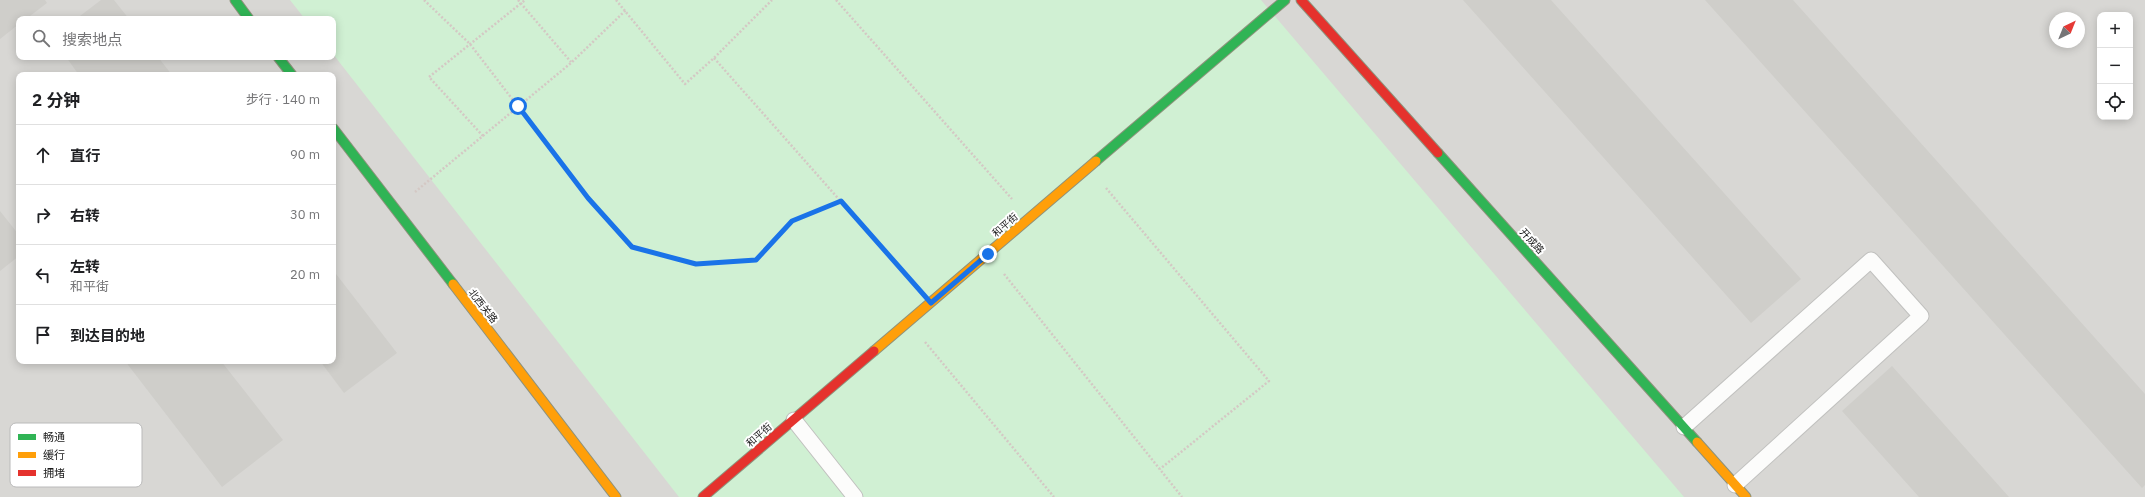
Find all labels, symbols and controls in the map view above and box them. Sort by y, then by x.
north arrow [2049,12,2085,48]
map controls [2097,12,2133,120]
button: + [2097,12,2133,48]
search box [16,16,336,60]
icon: search [30,27,52,49]
text: 搜索地点 [62,30,122,49]
button: − [2097,48,2133,84]
button: locate [2097,84,2133,120]
text: 2 分钟 [32,89,80,111]
text: 步行 · 140 m [246,91,320,108]
route start [509,97,527,115]
icon: ahead [32,144,54,166]
text: 直行 [70,146,100,165]
text: 90 m [290,146,320,163]
icon: right [32,204,54,226]
text: 右转 [70,206,100,225]
text: 30 m [290,206,320,223]
street label: 和平街 [989,210,1021,240]
street label: 开成路 [1517,226,1547,256]
route end [979,245,997,263]
text: 左转 [70,257,100,276]
icon: left [32,264,54,286]
text: 20 m [290,266,320,283]
text: 和平街 [70,278,109,295]
street label: 北西关路 [466,286,500,326]
icon: arrive [32,324,54,346]
text: 到达目的地 [70,326,145,345]
street label: 和平街 [743,420,775,450]
legend [10,423,142,487]
text: 畅通 [43,430,65,444]
text: 缓行 [43,448,65,462]
text: 拥堵 [43,466,65,480]

